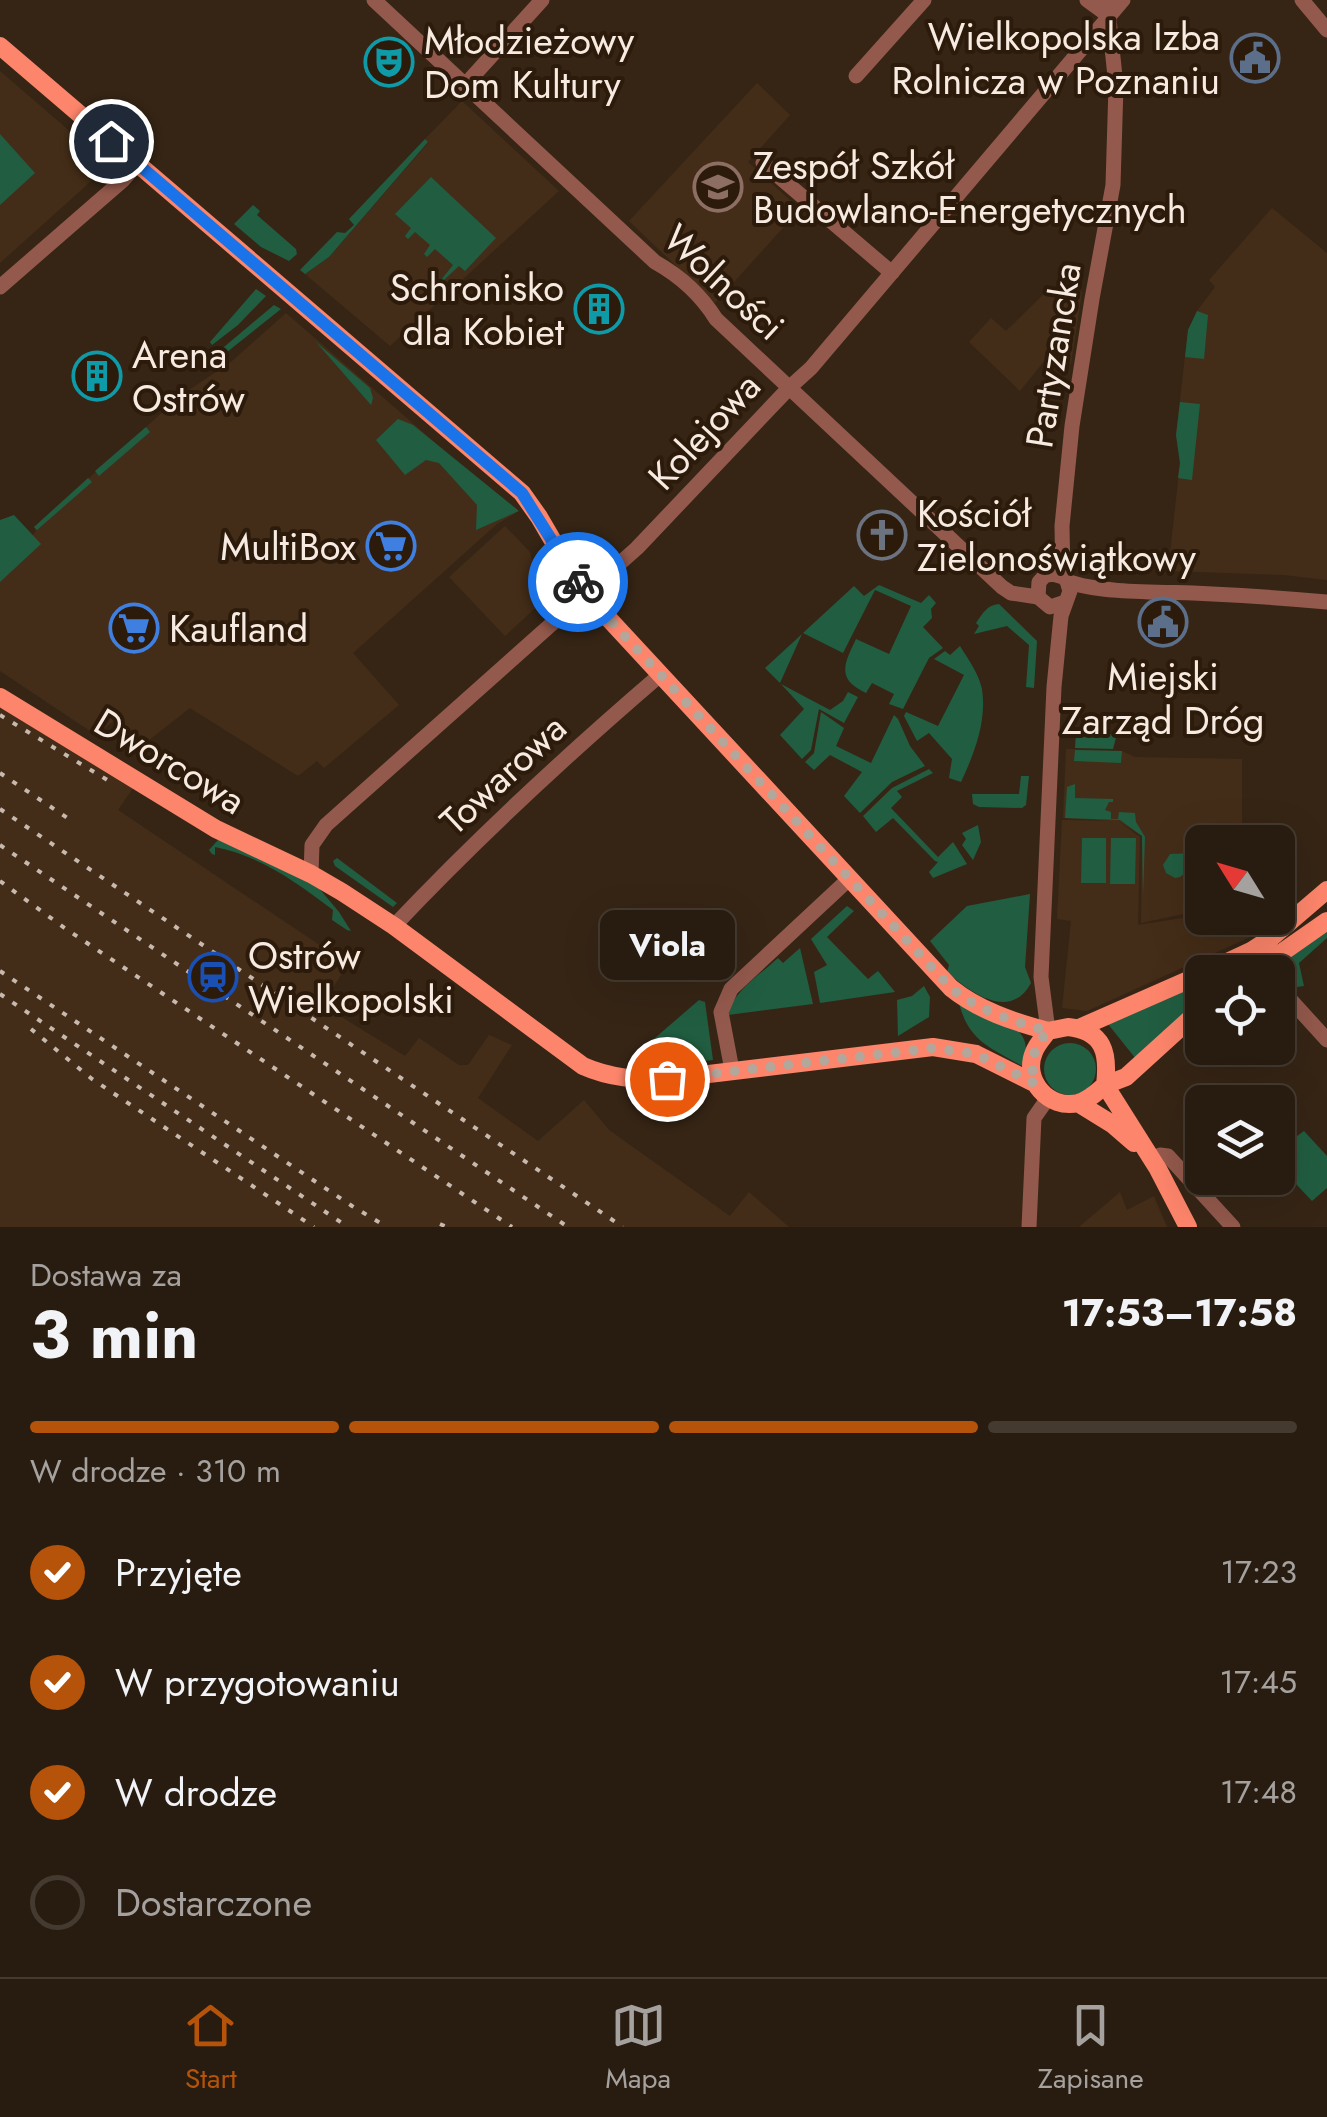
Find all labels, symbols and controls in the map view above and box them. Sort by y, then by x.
place label: Wielkopolska Izba Rolnicza w Poznaniu [891,9,1220,108]
place label: Młodzieżowy Dom Kultury [424,13,634,112]
public building icon: Wielkopolska Izba Rolnicza w Poznaniu [1229,32,1281,84]
theatre icon: Młodzieżowy Dom Kultury [363,36,415,88]
pin [69,99,154,184]
icon: home [84,114,139,169]
place label: Zespół Szkół Budowlano-Energetycznych [753,138,1187,237]
school or university icon: Zespół Szkół Budowlano-Energetycznych [692,161,744,213]
street label: Wolności [651,211,797,353]
street label: Partyzancka [1011,258,1095,452]
place label: Schronisko dla Kobiet [390,260,564,359]
building icon: Schronisko dla Kobiet [573,283,625,335]
place label: Arena Ostrów [132,327,245,426]
building icon: Arena Ostrów [71,350,123,402]
street label: Kolejowa [635,360,773,502]
place label: Kościół Zielonoświątkowy [917,486,1196,585]
church icon: Kościół Zielonoświątkowy [856,509,908,561]
place label: MultiBox [220,519,356,574]
supermarket icon: MultiBox [365,520,417,572]
courier [528,532,628,632]
icon: bike [551,555,606,610]
public building icon: Miejski Zarząd Dróg [1137,596,1189,648]
place label: Kaufland [169,601,308,656]
supermarket icon: Kaufland [108,602,160,654]
place label: Miejski Zarząd Dróg [1062,649,1264,748]
street label: Dworcowa [84,694,256,828]
street label: Towarowa [428,701,578,847]
north arrow [1185,825,1295,935]
map controls [1185,825,1295,1195]
callout: Viola [600,909,734,979]
text: Viola [629,922,706,968]
place label: Ostrów Wielkopolski [248,928,454,1027]
station icon: Ostrów Wielkopolski [187,951,239,1003]
button: locate [1185,955,1295,1065]
pin [625,1037,710,1122]
icon: bag [640,1052,695,1107]
button: layers [1185,1085,1295,1195]
text: Dostawa za [30,1252,182,1298]
text: 17:53–17:58 [1062,1285,1297,1340]
text: 3 min [30,1288,198,1382]
text: W drodze · 310 m [30,1448,281,1494]
icon: check [30,1545,85,1600]
text: Przyjęte [115,1545,242,1600]
text: 17:23 [1221,1549,1297,1595]
icon: check [30,1655,85,1710]
text: W przygotowaniu [115,1655,400,1710]
text: 17:45 [1219,1659,1297,1705]
icon: check [30,1765,85,1820]
text: W drodze [115,1765,277,1820]
text: 17:48 [1220,1769,1297,1815]
text: Dostarczone [115,1875,312,1930]
tab: Start [183,1998,238,2099]
tab: Mapa [605,1998,671,2099]
tab: Zapisane [1038,1998,1144,2099]

